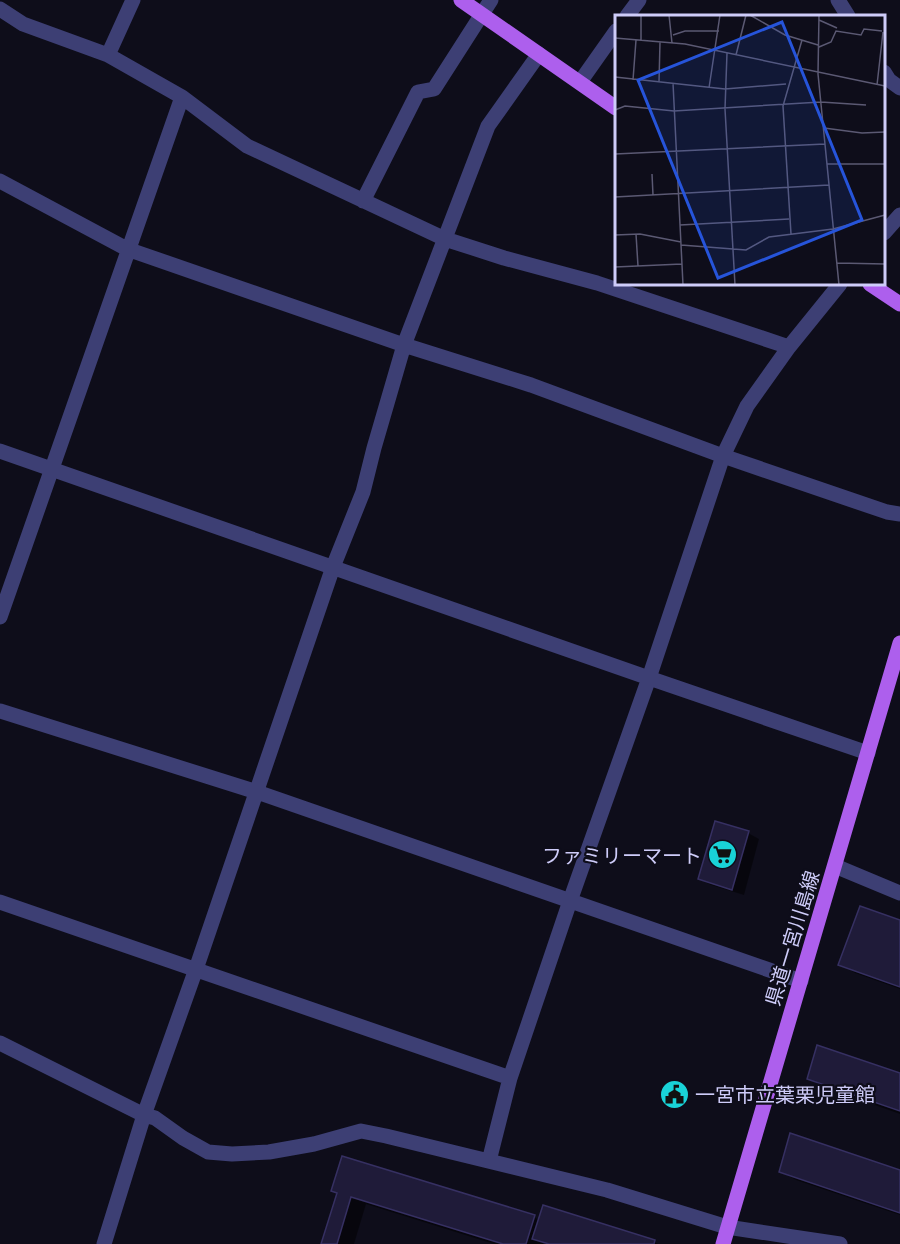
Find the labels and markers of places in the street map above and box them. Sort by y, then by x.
supermarket icon: ファミリーマート [707,839,739,871]
place label: ファミリーマート [542,844,702,867]
public building icon: 一宮市立葉栗児童館 [658,1078,690,1110]
place label: 一宮市立葉栗児童館 [695,1083,875,1106]

